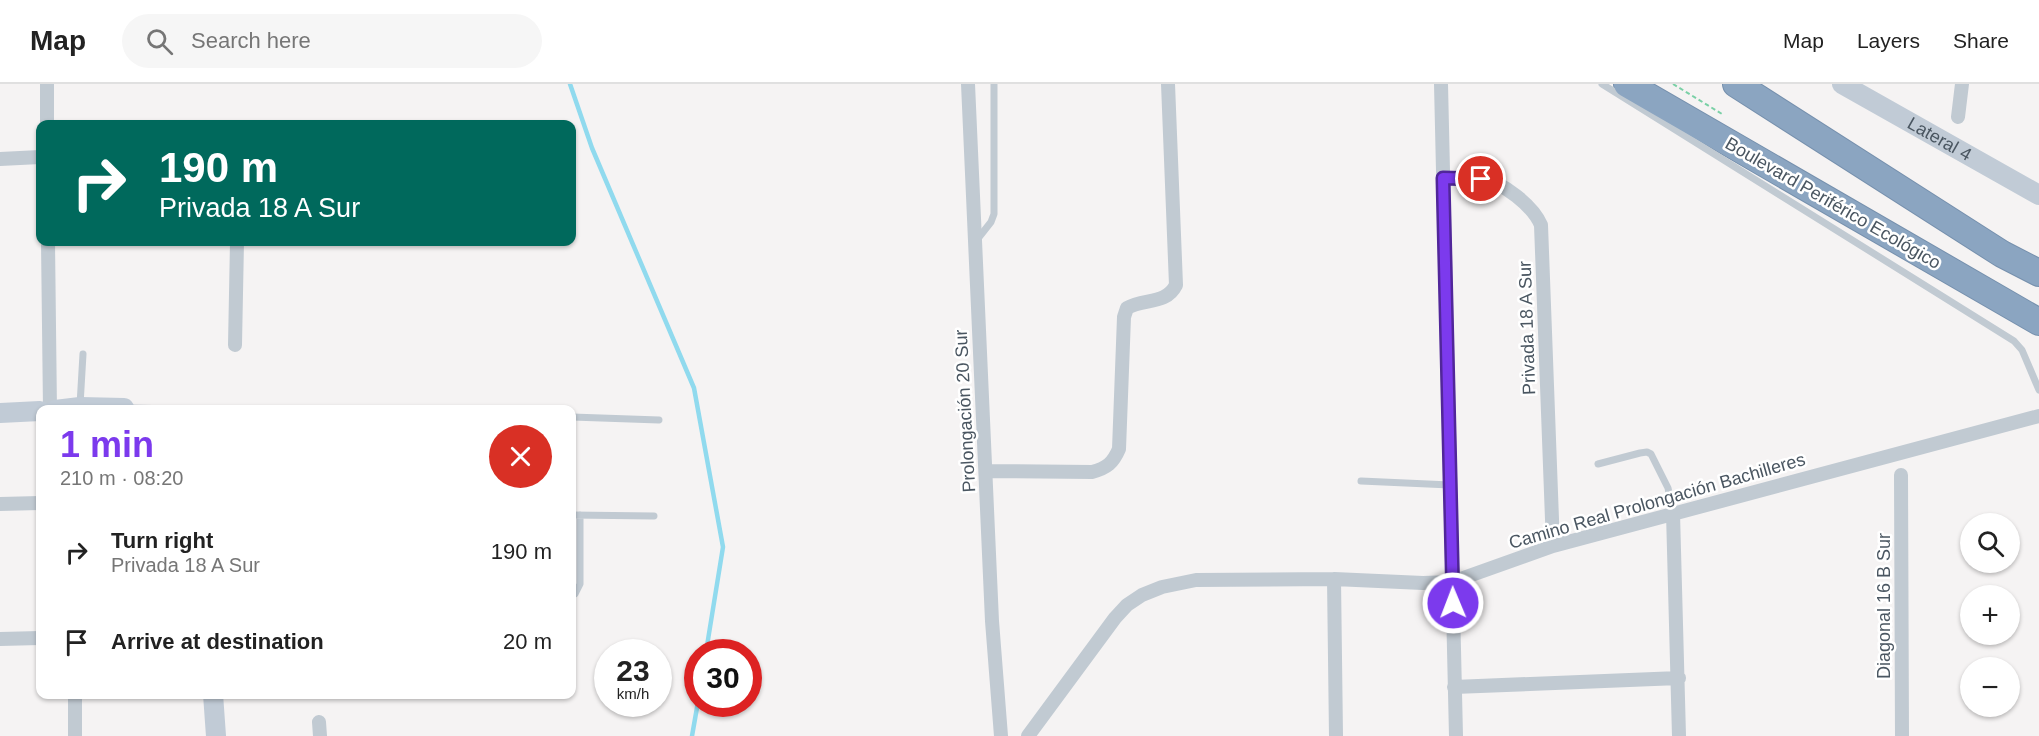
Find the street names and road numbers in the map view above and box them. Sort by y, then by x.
street label: Lateral 4 [1904,113,1975,165]
street label: Boulevard Periférico Ecológico [1722,133,1944,273]
street label: Privada 18 A Sur [1515,261,1539,395]
street label: Prolongación 20 Sur [951,329,979,493]
street label: Camino Real Prolongación Bachilleres [1507,449,1807,553]
street label: Diagonal 16 B Sur [1874,533,1894,679]

